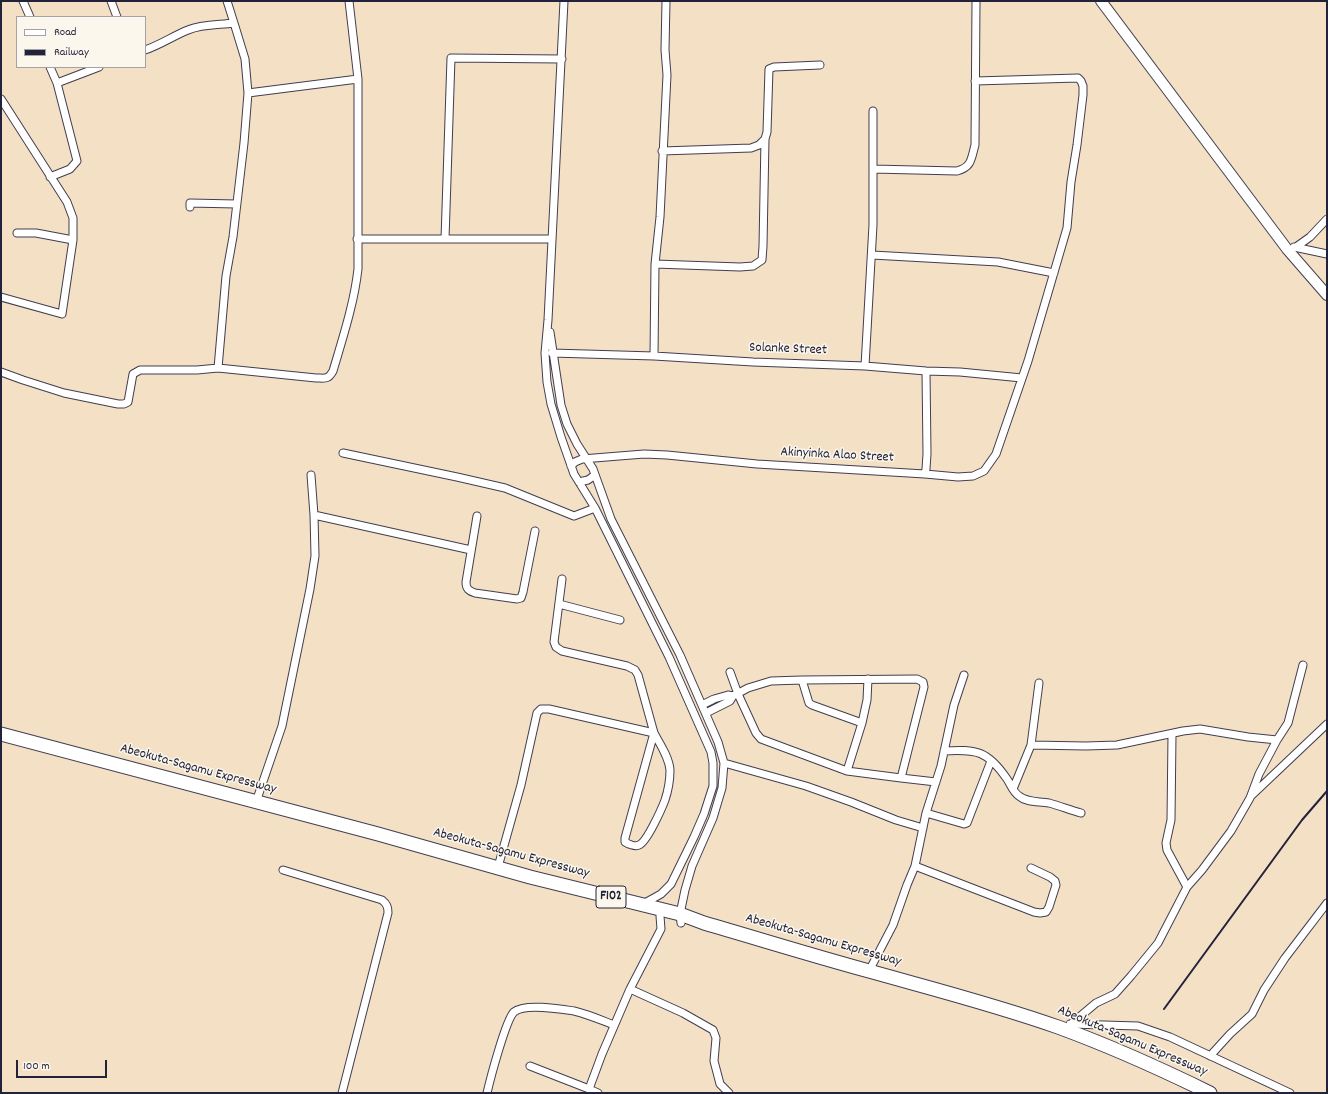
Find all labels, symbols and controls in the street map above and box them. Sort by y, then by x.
legend [16,16,146,68]
text: Road [54,24,76,41]
text: Railway [54,44,89,61]
street label: Solanke Street [749,340,827,360]
street label: Akinyinka Alao Street [780,445,894,467]
street label: Abeokuta-Sagamu Expressway [118,741,278,799]
street label: Abeokuta-Sagamu Expressway [431,825,591,883]
road number: F102 [596,886,626,908]
street label: Abeokuta-Sagamu Expressway [743,911,903,971]
street label: Abeokuta-Sagamu Expressway [1055,1003,1209,1081]
scale bar [18,1052,109,1078]
text: 100 m [23,1058,50,1075]

